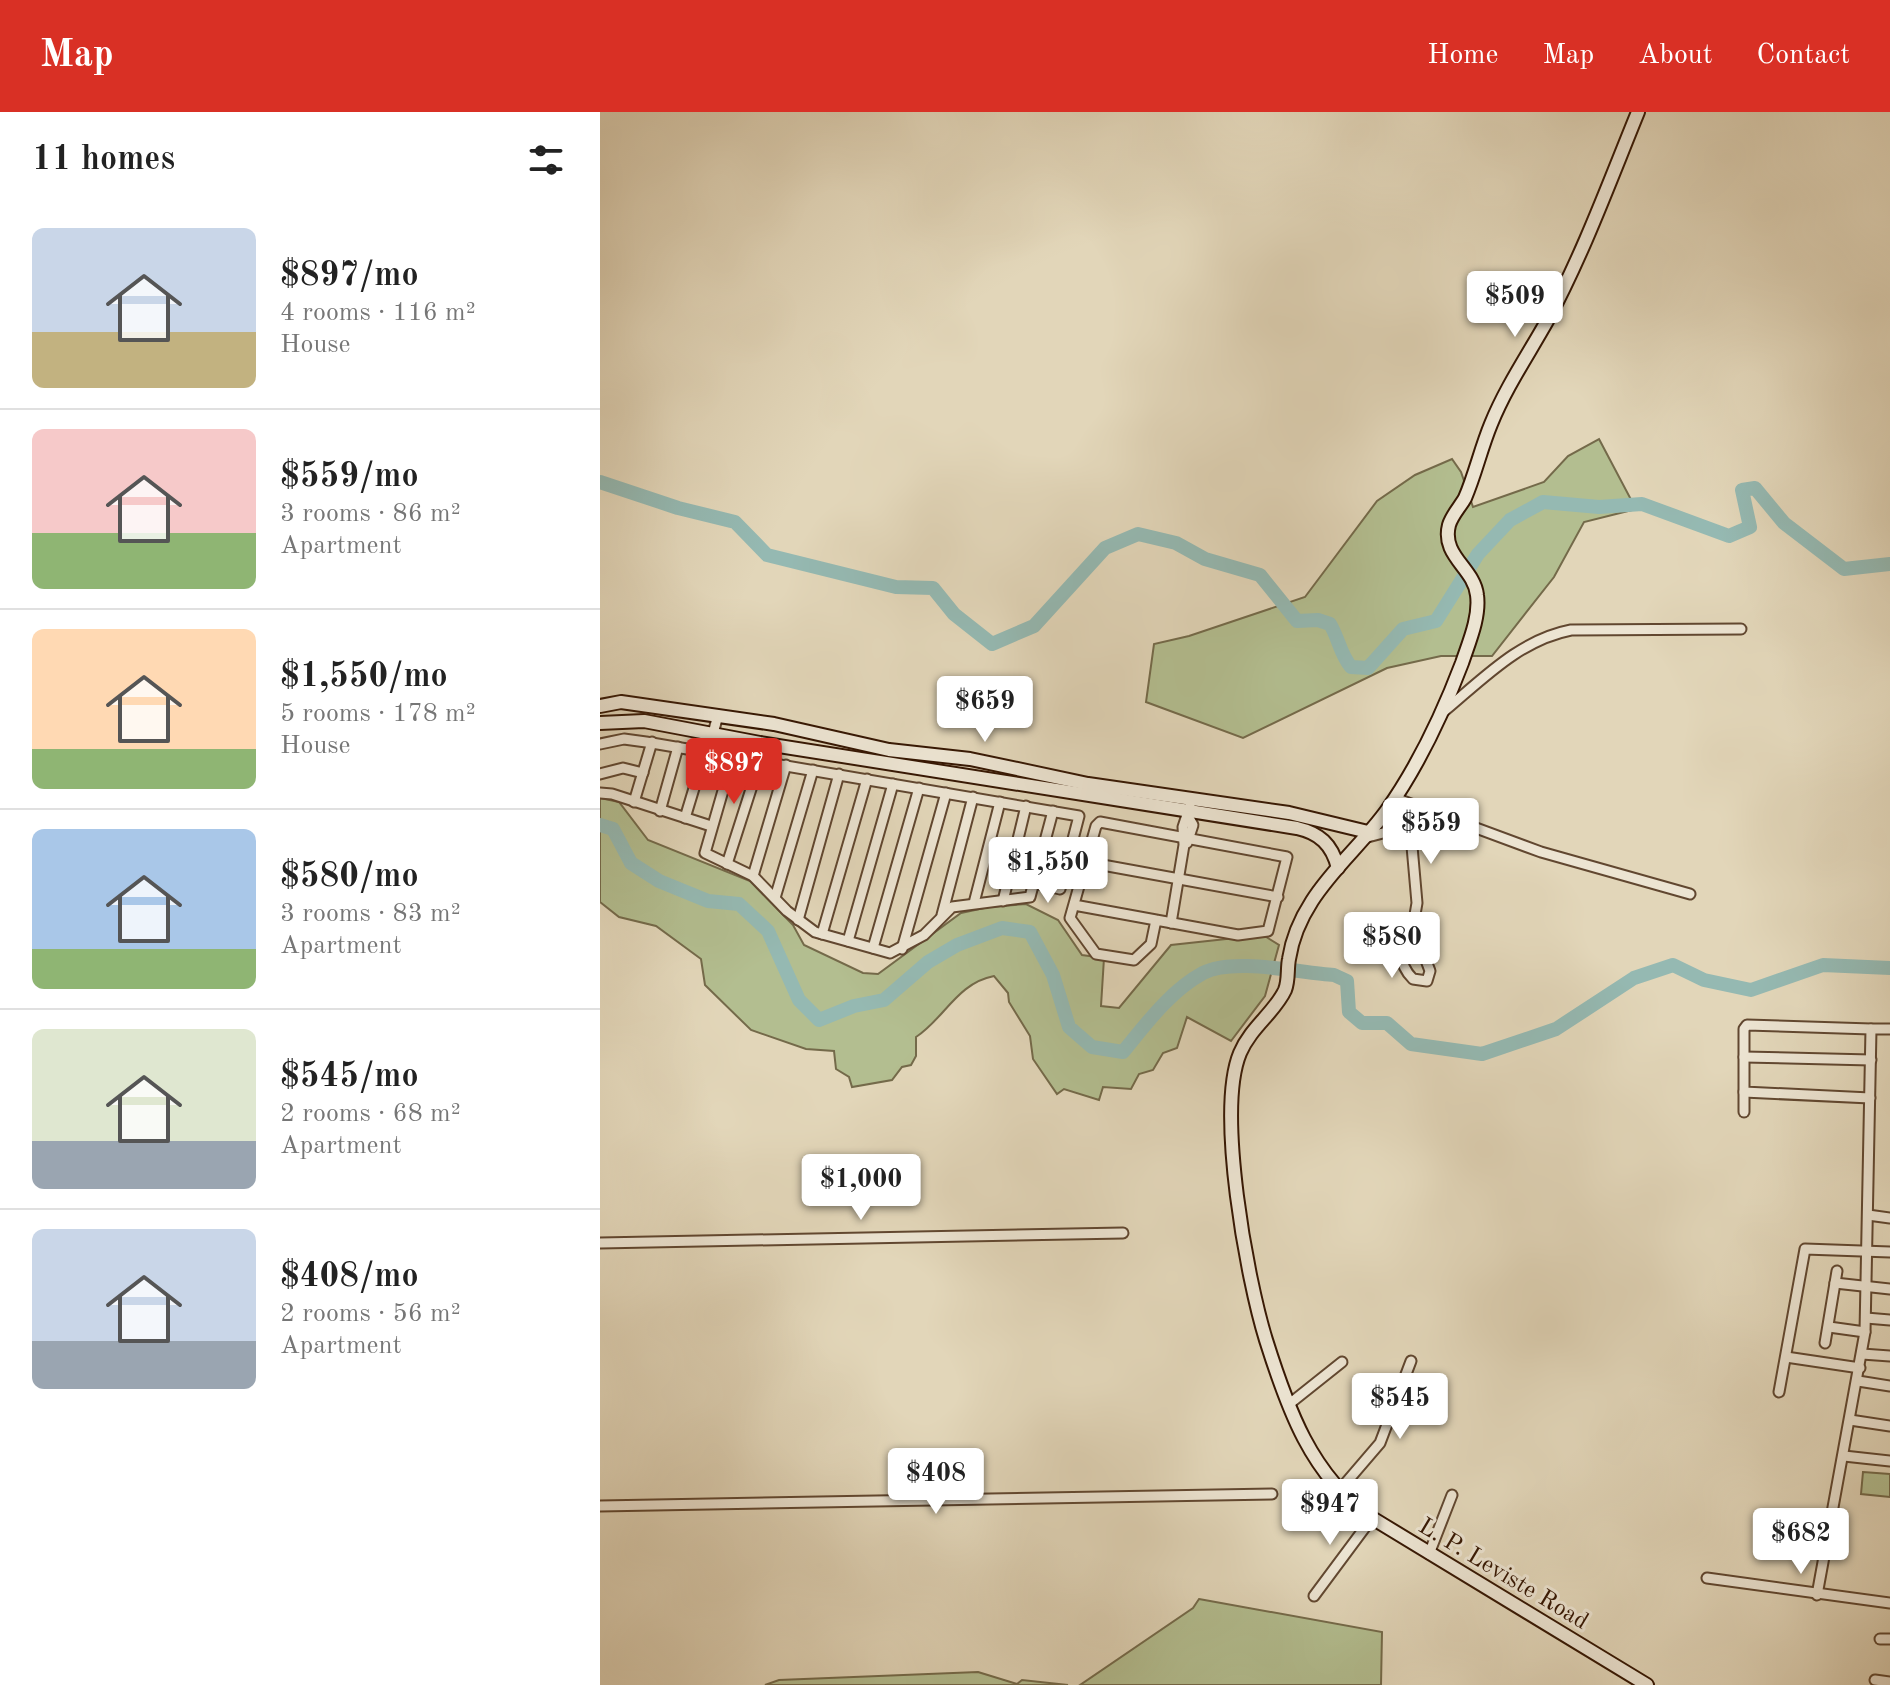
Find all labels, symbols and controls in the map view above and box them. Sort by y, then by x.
text: Map [40,37,114,75]
text: Home [1427,42,1498,70]
text: Map [1542,42,1594,70]
text: About [1638,42,1713,70]
text: Contact [1757,42,1850,70]
icon: filters [524,138,568,182]
text: 11 homes [32,143,175,177]
text: $897/mo [280,259,419,293]
icon: home [96,260,192,356]
pin: $509 [1468,271,1562,339]
text: $509 [1485,284,1545,310]
text: 4 rooms · 116 m² [280,300,476,326]
text: House [280,332,351,358]
text: $559/mo [280,460,419,494]
icon: home [96,461,192,557]
text: 3 rooms · 86 m² [280,501,461,527]
text: Apartment [280,533,402,559]
text: $1,550/mo [280,660,448,694]
icon: home [96,661,192,757]
pin: $659 [938,676,1032,744]
text: $659 [955,689,1015,715]
text: 5 rooms · 178 m² [280,701,476,727]
text: House [280,733,351,759]
pin: $897 [687,738,781,806]
text: $897 [704,751,764,777]
pin: $559 [1384,798,1478,866]
text: $559 [1401,811,1461,837]
pin: $1,550 [983,837,1113,905]
text: $1,550 [1007,850,1089,876]
text: $580/mo [280,860,419,894]
icon: home [96,861,192,957]
text: 3 rooms · 83 m² [280,901,461,927]
pin: $580 [1345,912,1439,980]
text: $580 [1362,925,1422,951]
text: Apartment [280,933,402,959]
text: $545/mo [280,1060,419,1094]
icon: home [96,1061,192,1157]
text: 2 rooms · 68 m² [280,1101,461,1127]
text: Apartment [280,1133,402,1159]
pin: $1,000 [796,1154,926,1222]
text: $1,000 [820,1167,902,1193]
text: $408/mo [280,1260,419,1294]
icon: home [96,1261,192,1357]
text: 2 rooms · 56 m² [280,1301,461,1327]
text: Apartment [280,1333,402,1359]
pin: $545 [1353,1373,1447,1441]
text: $545 [1370,1386,1430,1412]
pin: $408 [889,1448,983,1516]
text: $408 [906,1461,966,1487]
pin: $947 [1283,1479,1377,1547]
text: $947 [1300,1492,1360,1518]
pin: $682 [1754,1508,1848,1576]
street label: L. P. Leviste Road [1414,1515,1592,1635]
text: $682 [1771,1521,1831,1547]

